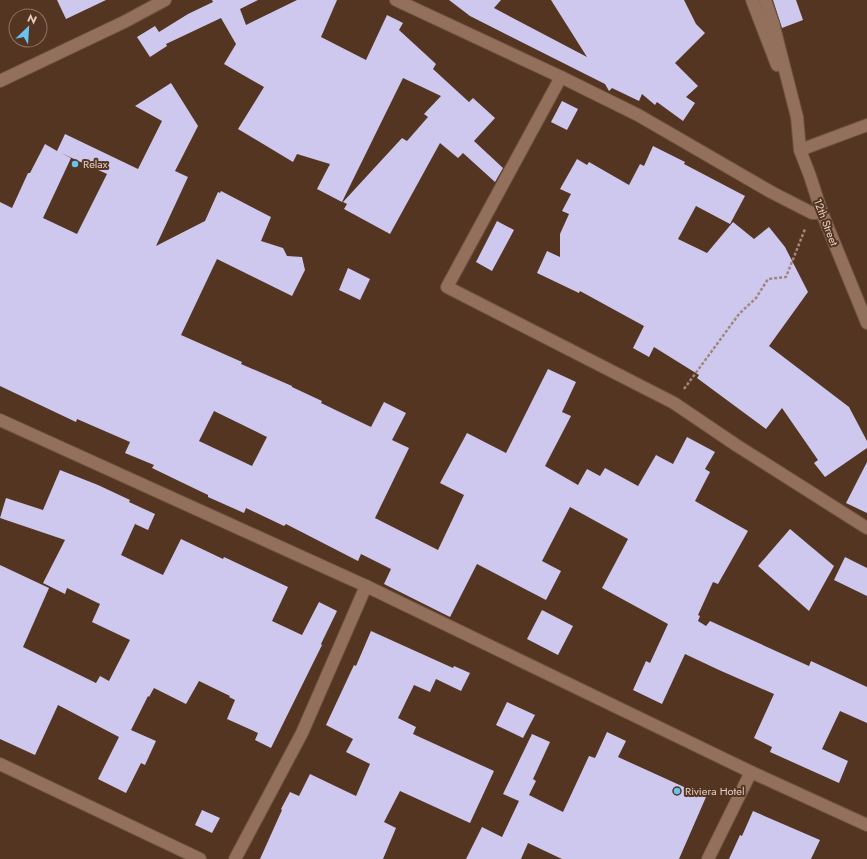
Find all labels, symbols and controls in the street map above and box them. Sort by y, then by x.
north arrow [8,8,48,48]
text: N [25,10,40,28]
place label: Relax [83,156,108,172]
marker: Relax [70,159,80,169]
street label: 12th Street [810,196,842,248]
place label: Riviera Hotel [685,783,744,799]
marker: Riviera Hotel [672,786,682,796]

